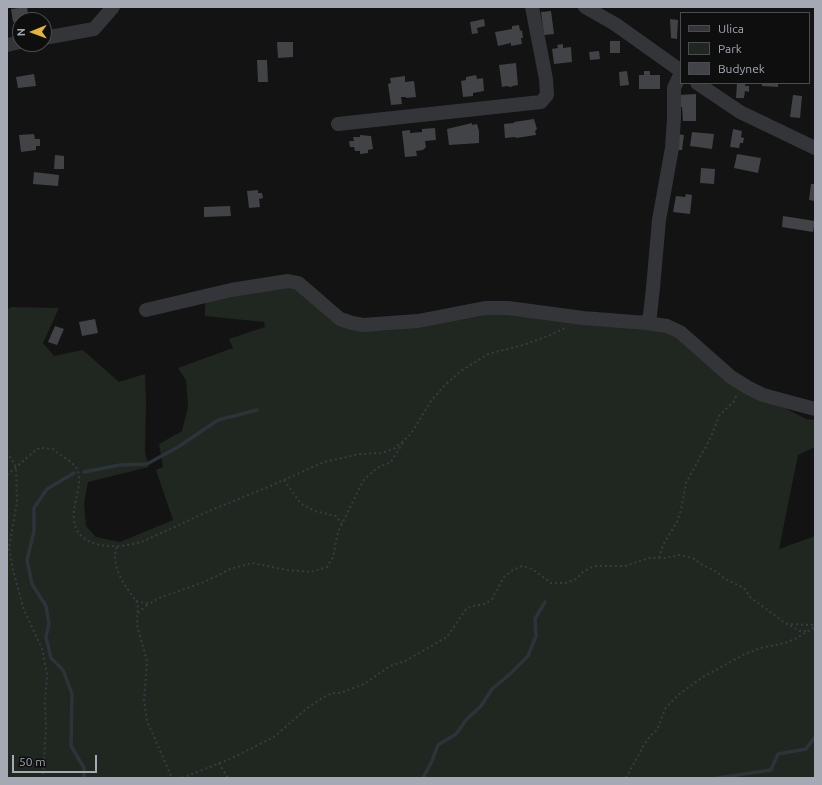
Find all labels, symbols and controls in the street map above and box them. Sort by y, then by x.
north arrow [12,12,52,52]
legend [680,12,810,84]
text: Ulica [718,22,744,35]
text: N [15,28,27,36]
text: Park [718,42,742,55]
text: Budynek [718,62,765,75]
scale bar [14,747,99,773]
text: 50 m [19,755,46,768]

